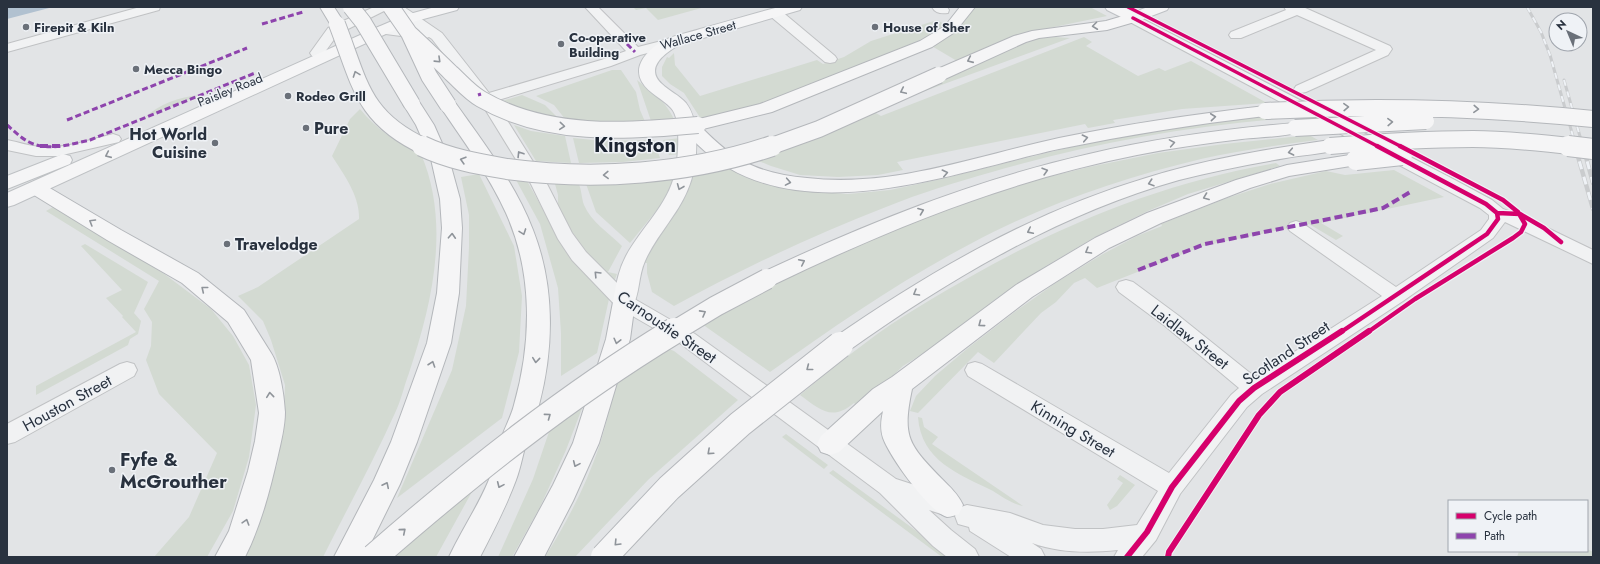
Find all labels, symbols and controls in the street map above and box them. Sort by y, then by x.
north arrow [1548,12,1588,52]
street label: Wallace Street [658,15,739,55]
text: N [1552,16,1570,34]
place label: Firepit & Kiln [34,18,114,37]
place label: House of Sher [883,18,971,37]
marker: Firepit & Kiln [21,22,31,32]
marker: House of Sher [870,22,880,32]
one-way arrow [1092,22,1098,31]
place label: Co-operative Building [569,28,647,62]
marker: Co-operative Building [556,39,566,49]
one-way arrow [433,55,441,63]
one-way arrow [967,55,975,63]
place label: Mecca Bingo [144,60,222,79]
marker: Mecca Bingo [131,64,141,74]
street label: Paisley Road [195,68,265,112]
one-way arrow [353,71,361,78]
one-way arrow [900,86,908,94]
place label: Rodeo Grill [296,87,366,106]
marker: Rodeo Grill [283,91,293,101]
one-way arrow [1343,103,1349,112]
one-way arrow [1473,104,1479,113]
one-way arrow [1210,112,1216,121]
place label: Pure [314,117,348,140]
one-way arrow [1387,118,1393,127]
one-way arrow [559,121,565,130]
place label: Hot World Cuisine [129,123,207,164]
marker: Pure [301,123,311,133]
district label: Kingston [594,131,676,160]
one-way arrow [1081,135,1088,143]
marker: Hot World Cuisine [210,138,220,148]
one-way arrow [1169,139,1175,147]
one-way arrow [1288,147,1294,155]
one-way arrow [104,151,111,159]
one-way arrow [517,151,525,158]
one-way arrow [460,156,467,165]
one-way arrow [1041,167,1048,176]
one-way arrow [941,169,948,177]
one-way arrow [603,170,609,179]
one-way arrow [785,177,791,186]
one-way arrow [1147,178,1154,187]
one-way arrow [676,184,684,191]
one-way arrow [1203,192,1210,200]
one-way arrow [918,207,925,215]
one-way arrow [89,219,96,227]
one-way arrow [1027,227,1034,234]
one-way arrow [519,229,527,236]
place label: Travelodge [235,233,318,256]
one-way arrow [448,233,456,239]
marker: Travelodge [222,239,232,249]
one-way arrow [1085,247,1092,254]
one-way arrow [798,259,805,267]
one-way arrow [594,271,602,279]
street label: Carnoustie Street [613,285,721,369]
one-way arrow [201,286,208,293]
one-way arrow [913,289,920,296]
street label: Laidlaw Street [1146,299,1234,375]
one-way arrow [699,310,706,317]
street label: Scotland Street [1238,315,1334,391]
one-way arrow [978,319,985,326]
one-way arrow [613,337,622,344]
one-way arrow [532,357,541,363]
one-way arrow [427,360,436,367]
one-way arrow [807,364,814,371]
street label: Houston Street [18,369,116,437]
one-way arrow [266,392,275,398]
street label: Kinning Street [1027,395,1120,463]
one-way arrow [544,414,551,421]
place label: Fyfe & McGrouther [120,446,227,495]
one-way arrow [707,447,714,454]
one-way arrow [573,460,581,467]
marker: Fyfe & McGrouther [107,465,117,475]
one-way arrow [496,481,504,488]
one-way arrow [381,482,389,489]
legend [1448,500,1588,552]
text: Cycle path [1484,507,1537,525]
one-way arrow [241,518,250,525]
text: Path [1484,527,1505,545]
one-way arrow [398,529,405,536]
one-way arrow [614,538,622,546]

